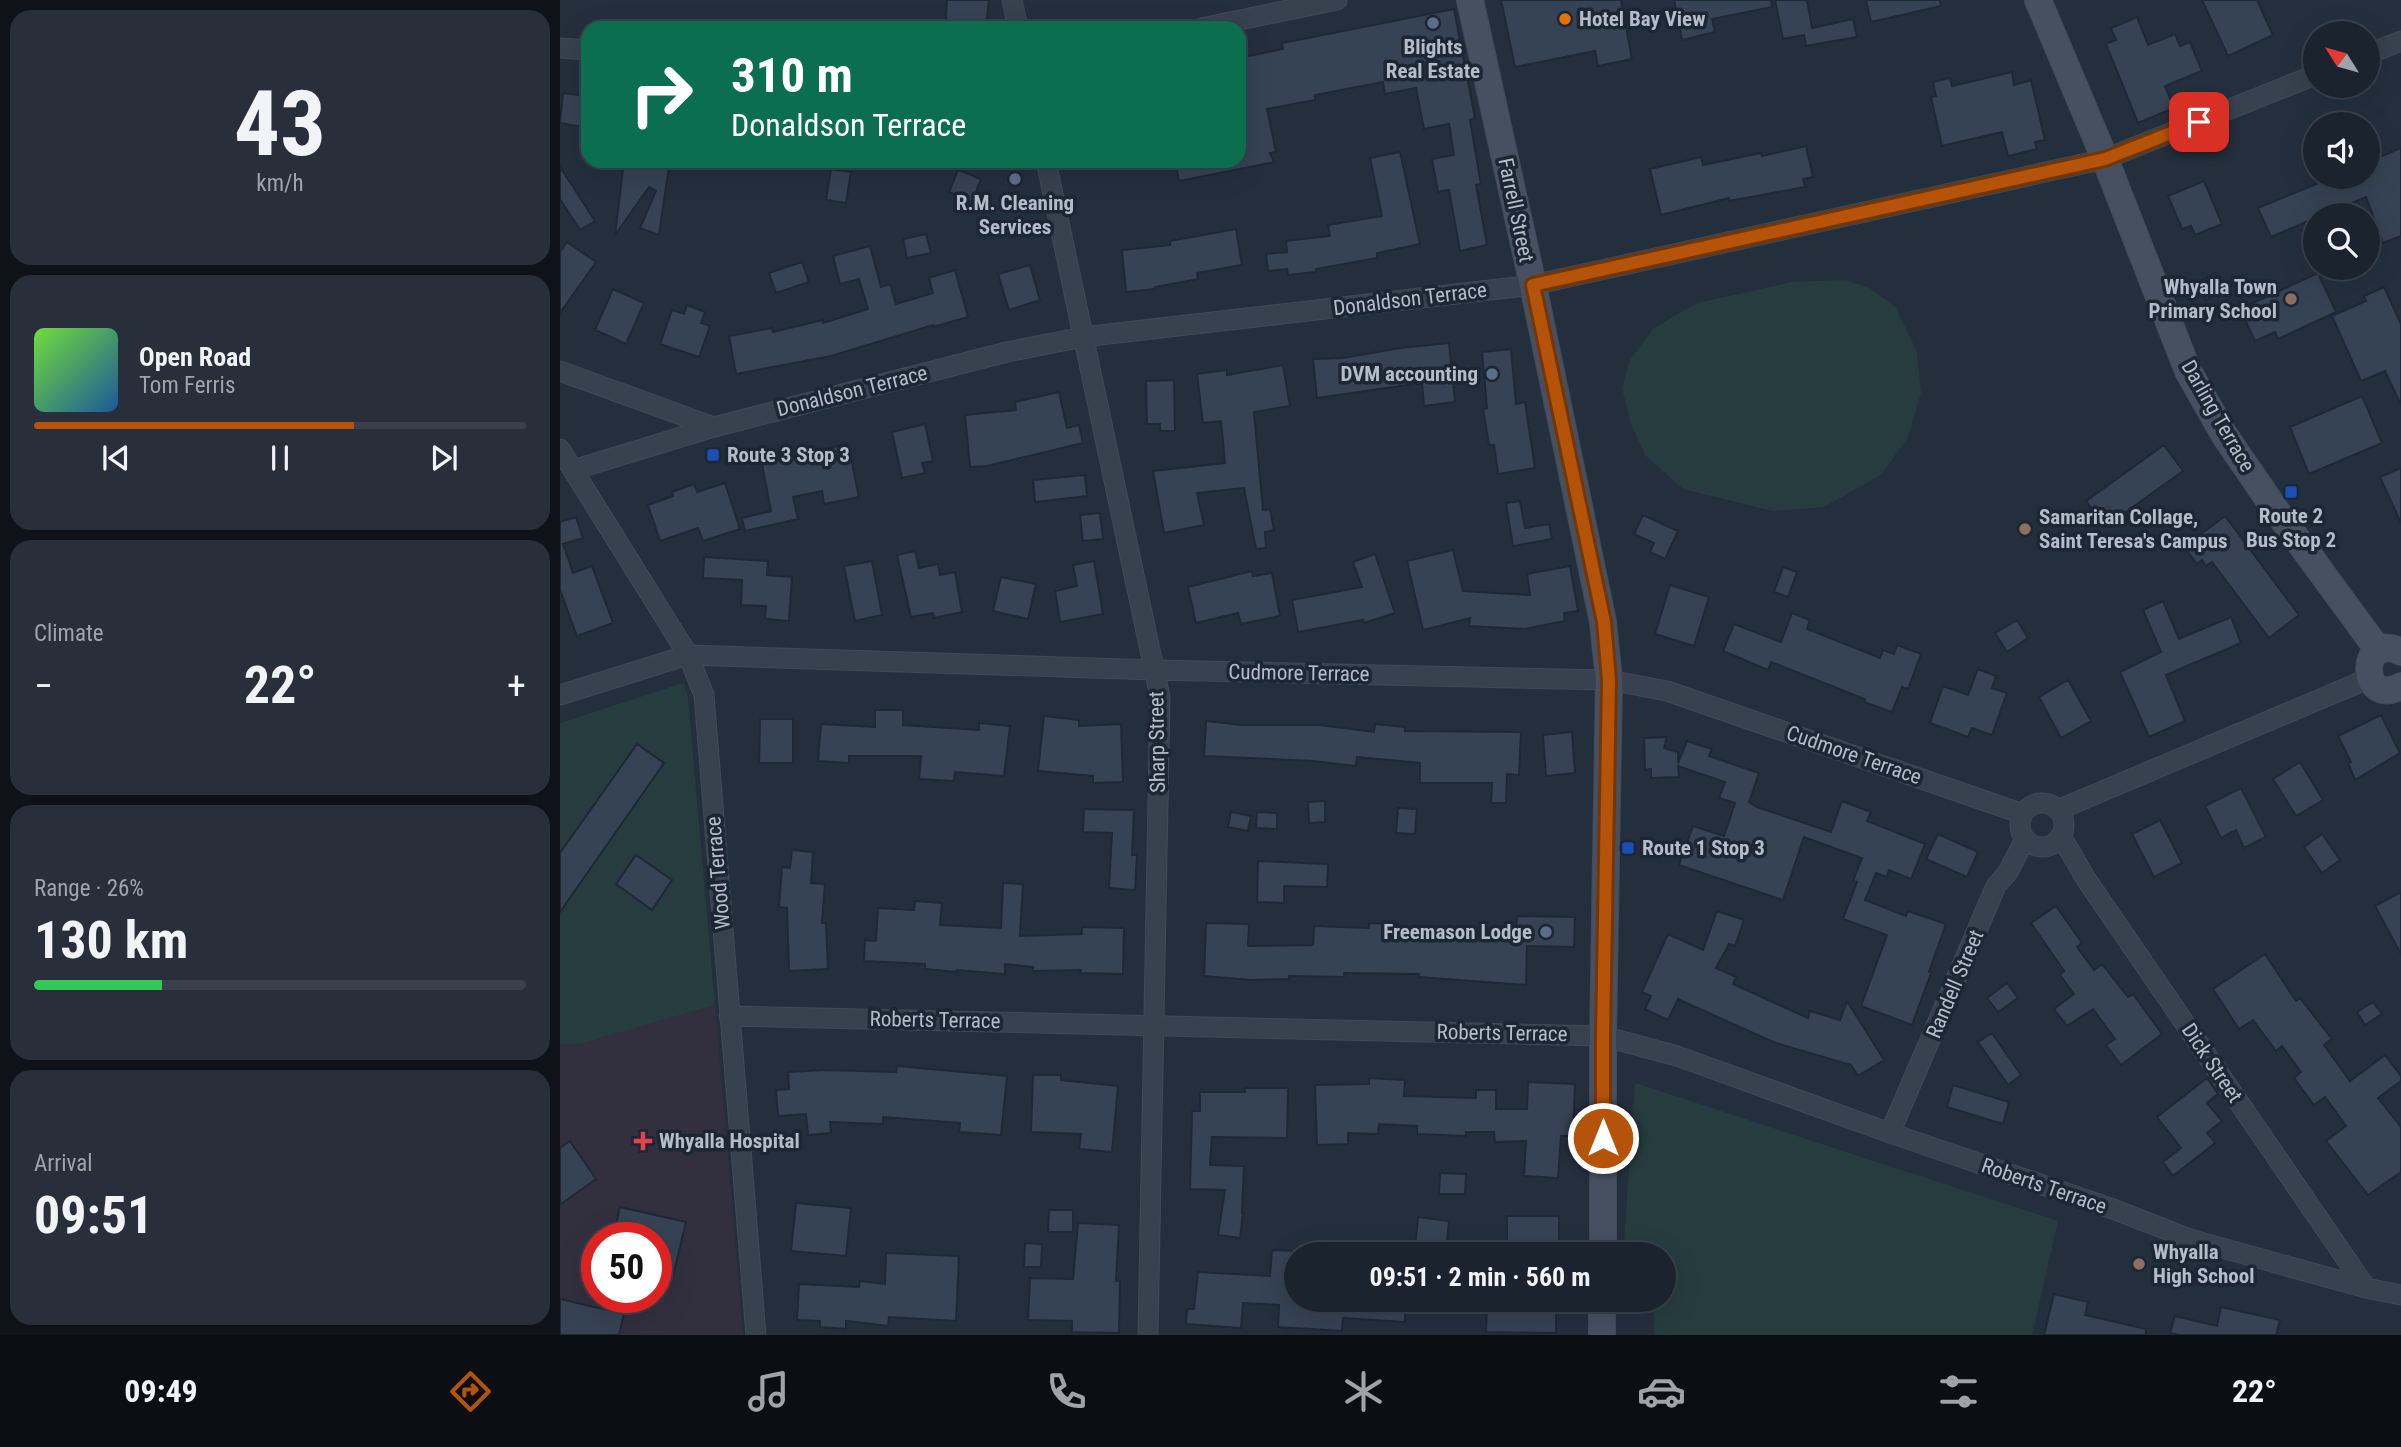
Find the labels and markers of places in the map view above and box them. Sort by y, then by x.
place label: Hotel Bay View [1579,7,1705,31]
marker: Hotel Bay View [1557,11,1573,27]
marker: Blights Real Estate [1425,15,1441,31]
place label: Blights Real Estate [1386,35,1480,83]
pin [2169,92,2229,152]
marker: R.M. Cleaning Services [1007,171,1023,187]
place label: R.M. Cleaning Services [956,191,1074,239]
place label: Whyalla Town Primary School [2149,275,2277,323]
marker: Whyalla Town Primary School [2283,291,2299,307]
place label: DVM accounting [1341,362,1478,386]
marker: DVM accounting [1484,366,1500,382]
place label: Route 3 Stop 3 [727,443,850,467]
marker: Route 3 Stop 3 [705,447,721,463]
marker: Route 2 Bus Stop 2 [2283,484,2299,500]
place label: Route 2 Bus Stop 2 [2246,504,2336,552]
place label: Samaritan Collage, Saint Teresa's Campus [2039,505,2228,553]
marker: Samaritan Collage, Saint Teresa's Campus [2017,521,2033,537]
place label: Route 1 Stop 3 [1642,836,1765,860]
marker: Route 1 Stop 3 [1620,840,1636,856]
place label: Freemason Lodge [1383,920,1532,944]
marker: Freemason Lodge [1538,924,1554,940]
place label: Whyalla Hospital [659,1129,800,1153]
marker: Whyalla Hospital [633,1131,653,1151]
place label: Whyalla High School [2153,1240,2254,1288]
marker: Whyalla High School [2131,1256,2147,1272]

